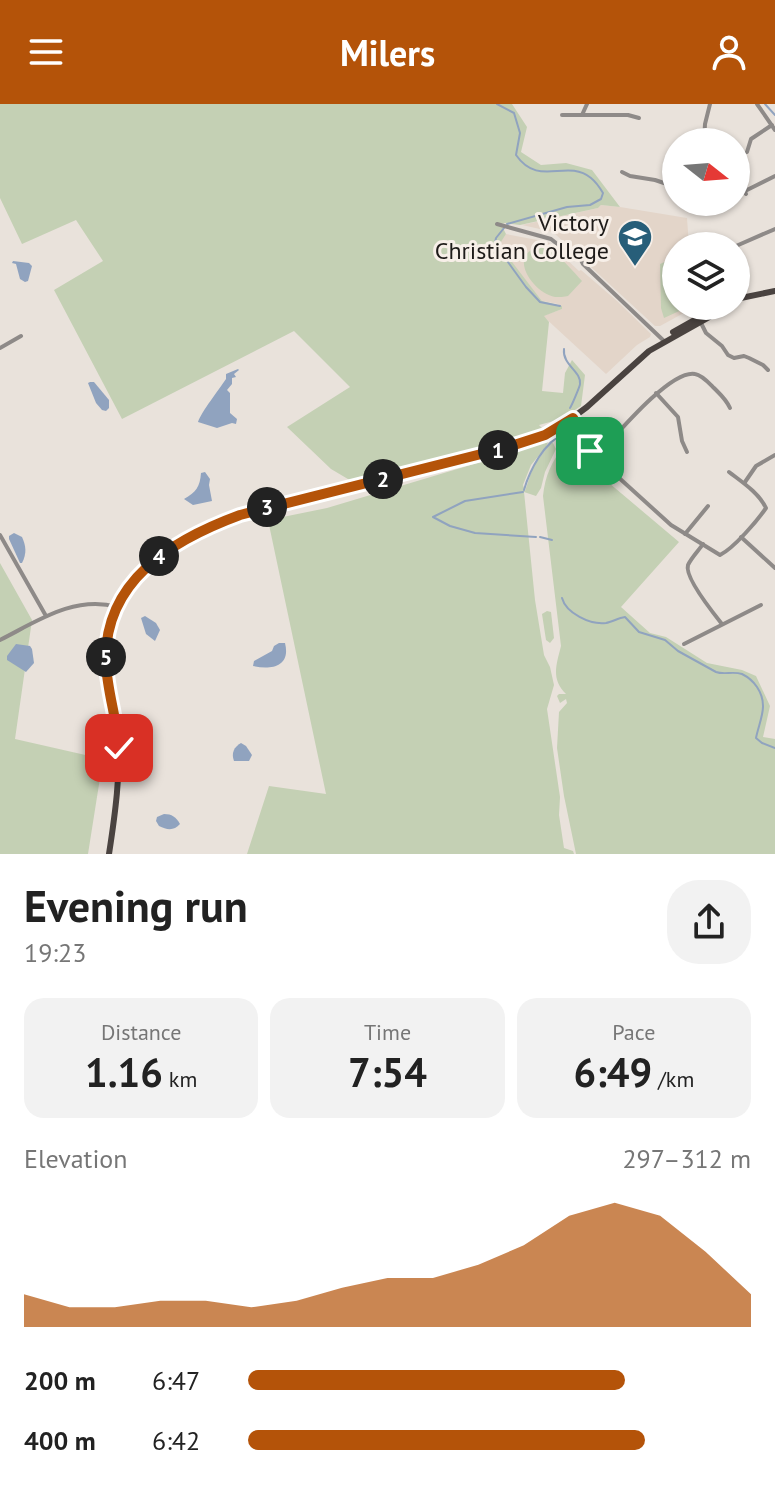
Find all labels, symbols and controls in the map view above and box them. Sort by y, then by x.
text: Milers [340,29,435,76]
icon: menu [24,30,68,74]
icon: person [707,30,751,74]
north arrow [662,128,750,216]
map controls [662,128,750,320]
place label: Victory Christian College [435,207,609,266]
school or university icon: Victory Christian College [616,218,654,268]
button: layers [662,232,750,320]
pin [556,417,624,485]
icon: arrive [568,429,612,473]
pin: 1 [478,430,518,470]
text: 1 [492,436,504,464]
pin: 2 [363,459,403,499]
text: 2 [377,465,389,493]
pin: 3 [247,487,287,527]
text: 3 [261,493,273,521]
pin: 4 [139,536,179,576]
text: 4 [153,542,165,570]
pin: 5 [86,637,126,677]
text: 5 [100,643,112,671]
pin [85,714,153,782]
icon: check [97,726,141,770]
text: Evening run [24,877,248,934]
button: share [667,880,751,964]
text: 19:23 [24,936,86,969]
text: Distance [101,1018,181,1046]
text: Time [364,1018,411,1046]
text: Pace [612,1018,655,1046]
text: 1.16 [85,1046,163,1098]
text: 7:54 [348,1046,427,1098]
text: 6:49 [573,1046,652,1098]
text: km [163,1065,197,1093]
text: /km [652,1065,694,1093]
text: Elevation [24,1142,128,1175]
text: 297–312 m [622,1142,751,1175]
text: 200 m [24,1364,96,1397]
text: 6:47 [152,1364,200,1397]
text: 400 m [24,1424,96,1457]
text: 6:42 [152,1424,200,1457]

